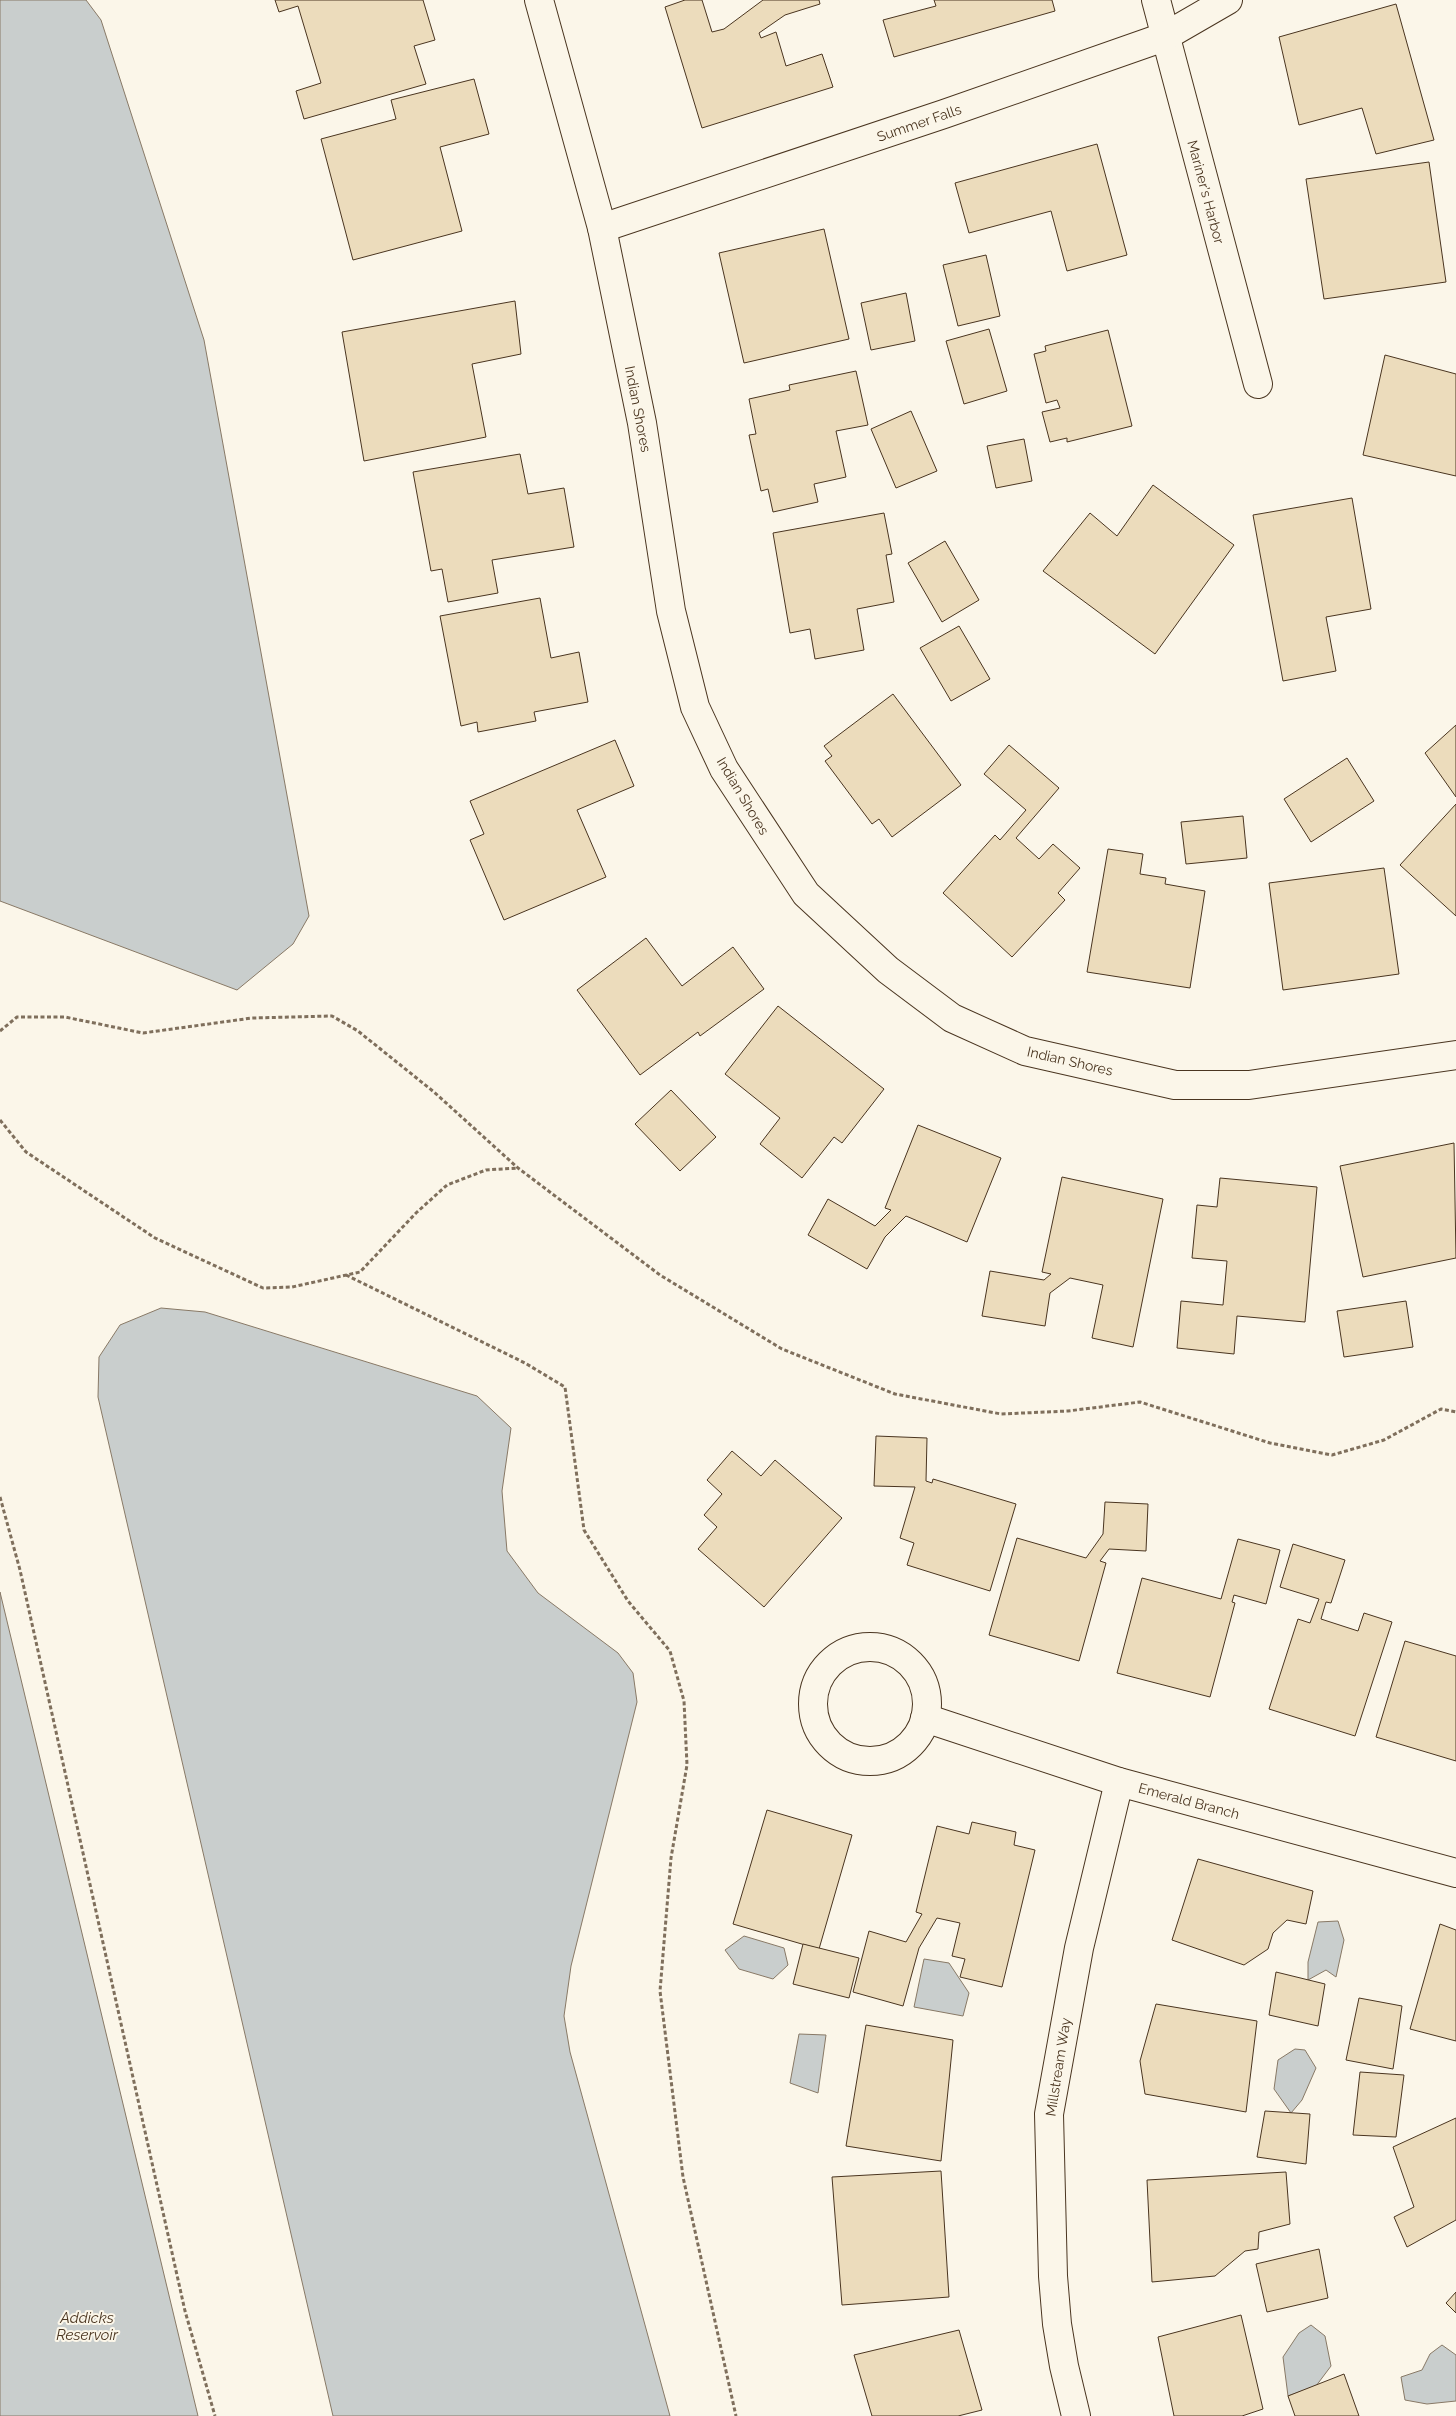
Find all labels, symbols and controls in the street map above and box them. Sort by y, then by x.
street label: Summer Falls [875,101,964,145]
street label: Mariner's Harbor [1184,138,1228,246]
street label: Indian Shores [622,365,654,454]
street label: Indian Shores [714,754,772,838]
street label: Indian Shores [1026,1043,1115,1079]
street label: Emerald Branch [1137,1780,1241,1822]
street label: Millstream Way [1042,2016,1074,2118]
water label: Addicks Reservoir [56,2309,119,2344]

